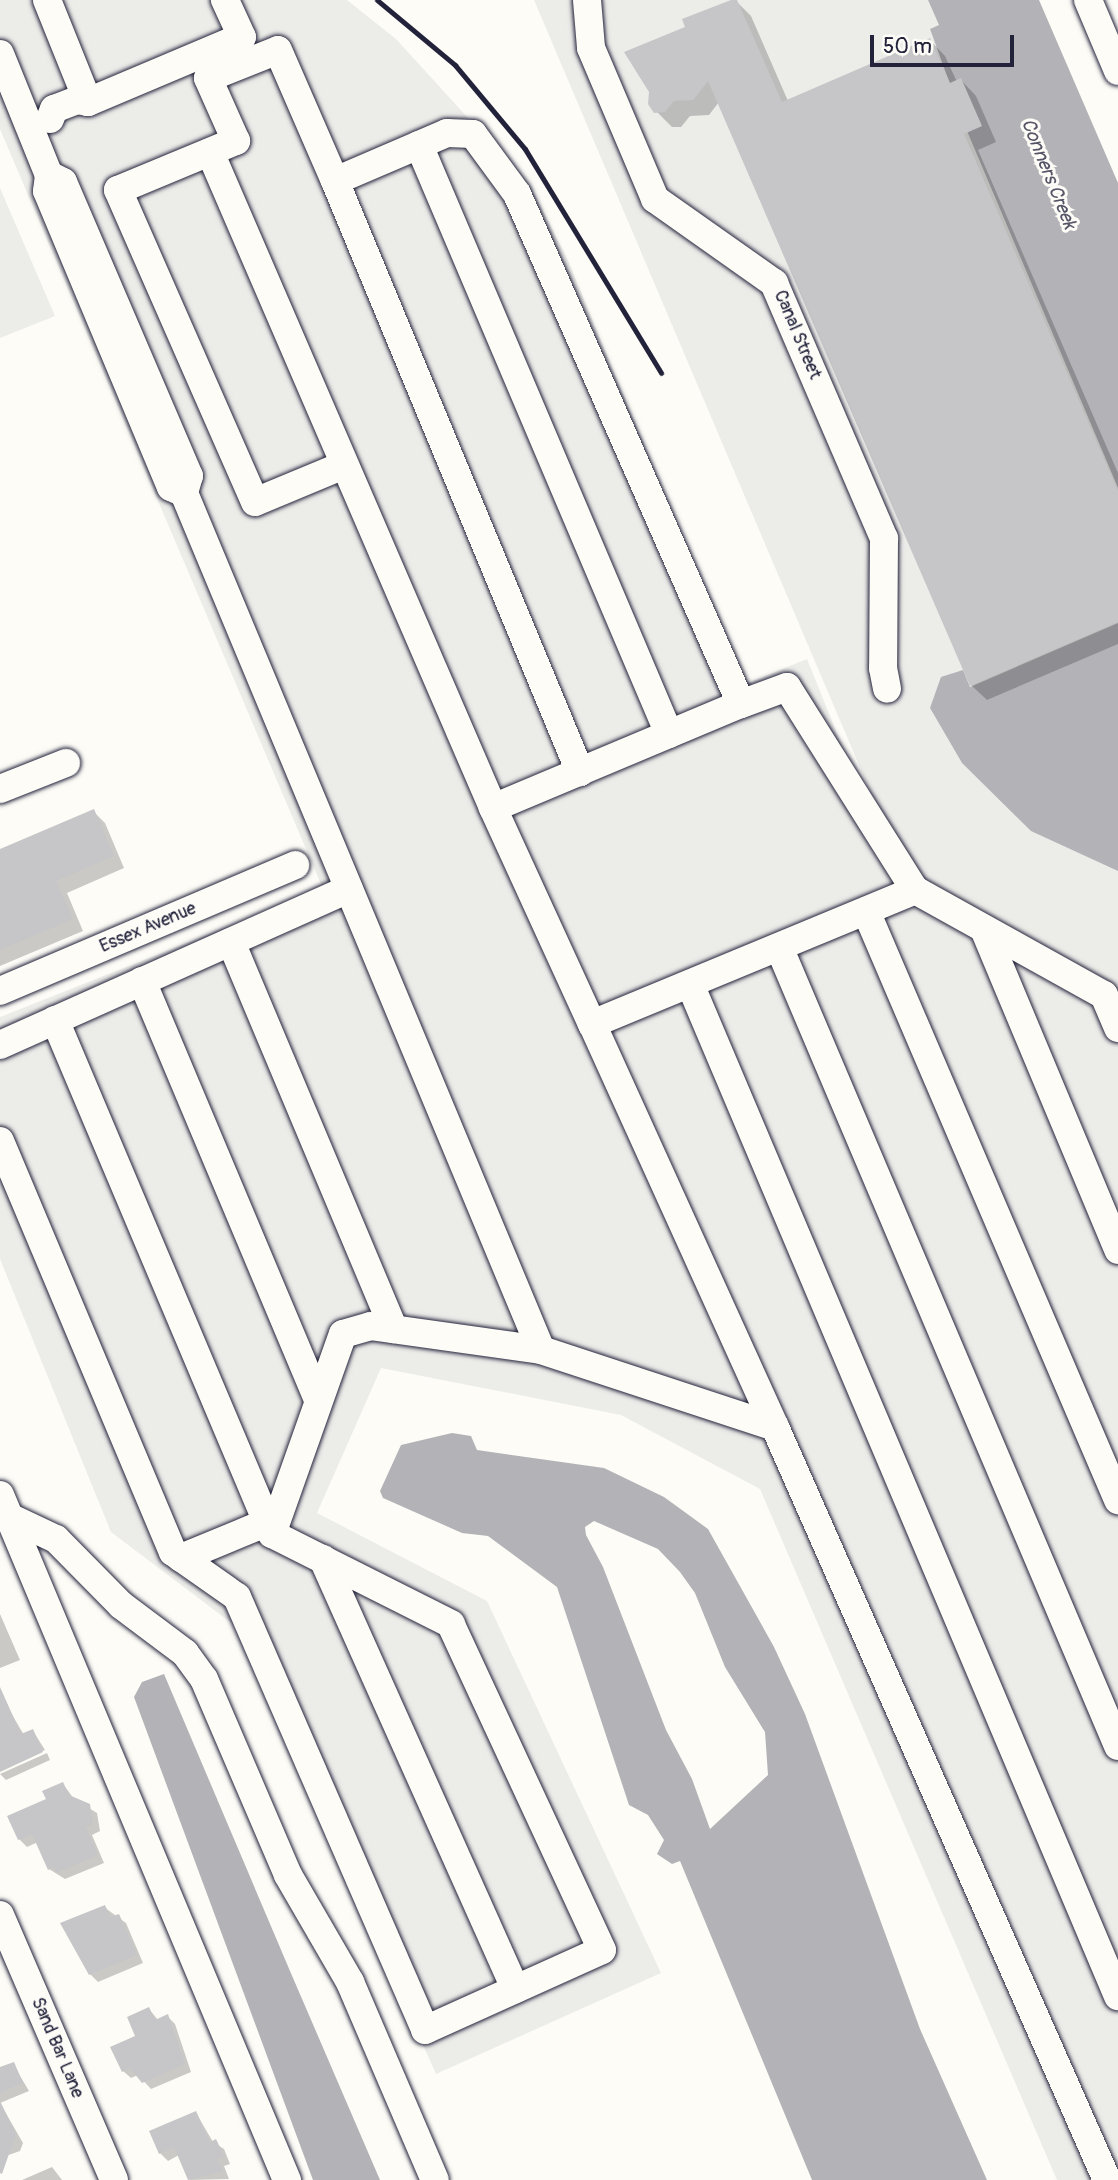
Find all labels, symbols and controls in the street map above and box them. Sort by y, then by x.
scale bar [873,21,1016,65]
text: 50 m [883,33,932,60]
water label: Conners Creek [1016,116,1080,232]
street label: Canal Street [769,287,825,383]
street label: Essex Avenue [97,898,199,958]
street label: Sand Bar Lane [26,1994,88,2102]

